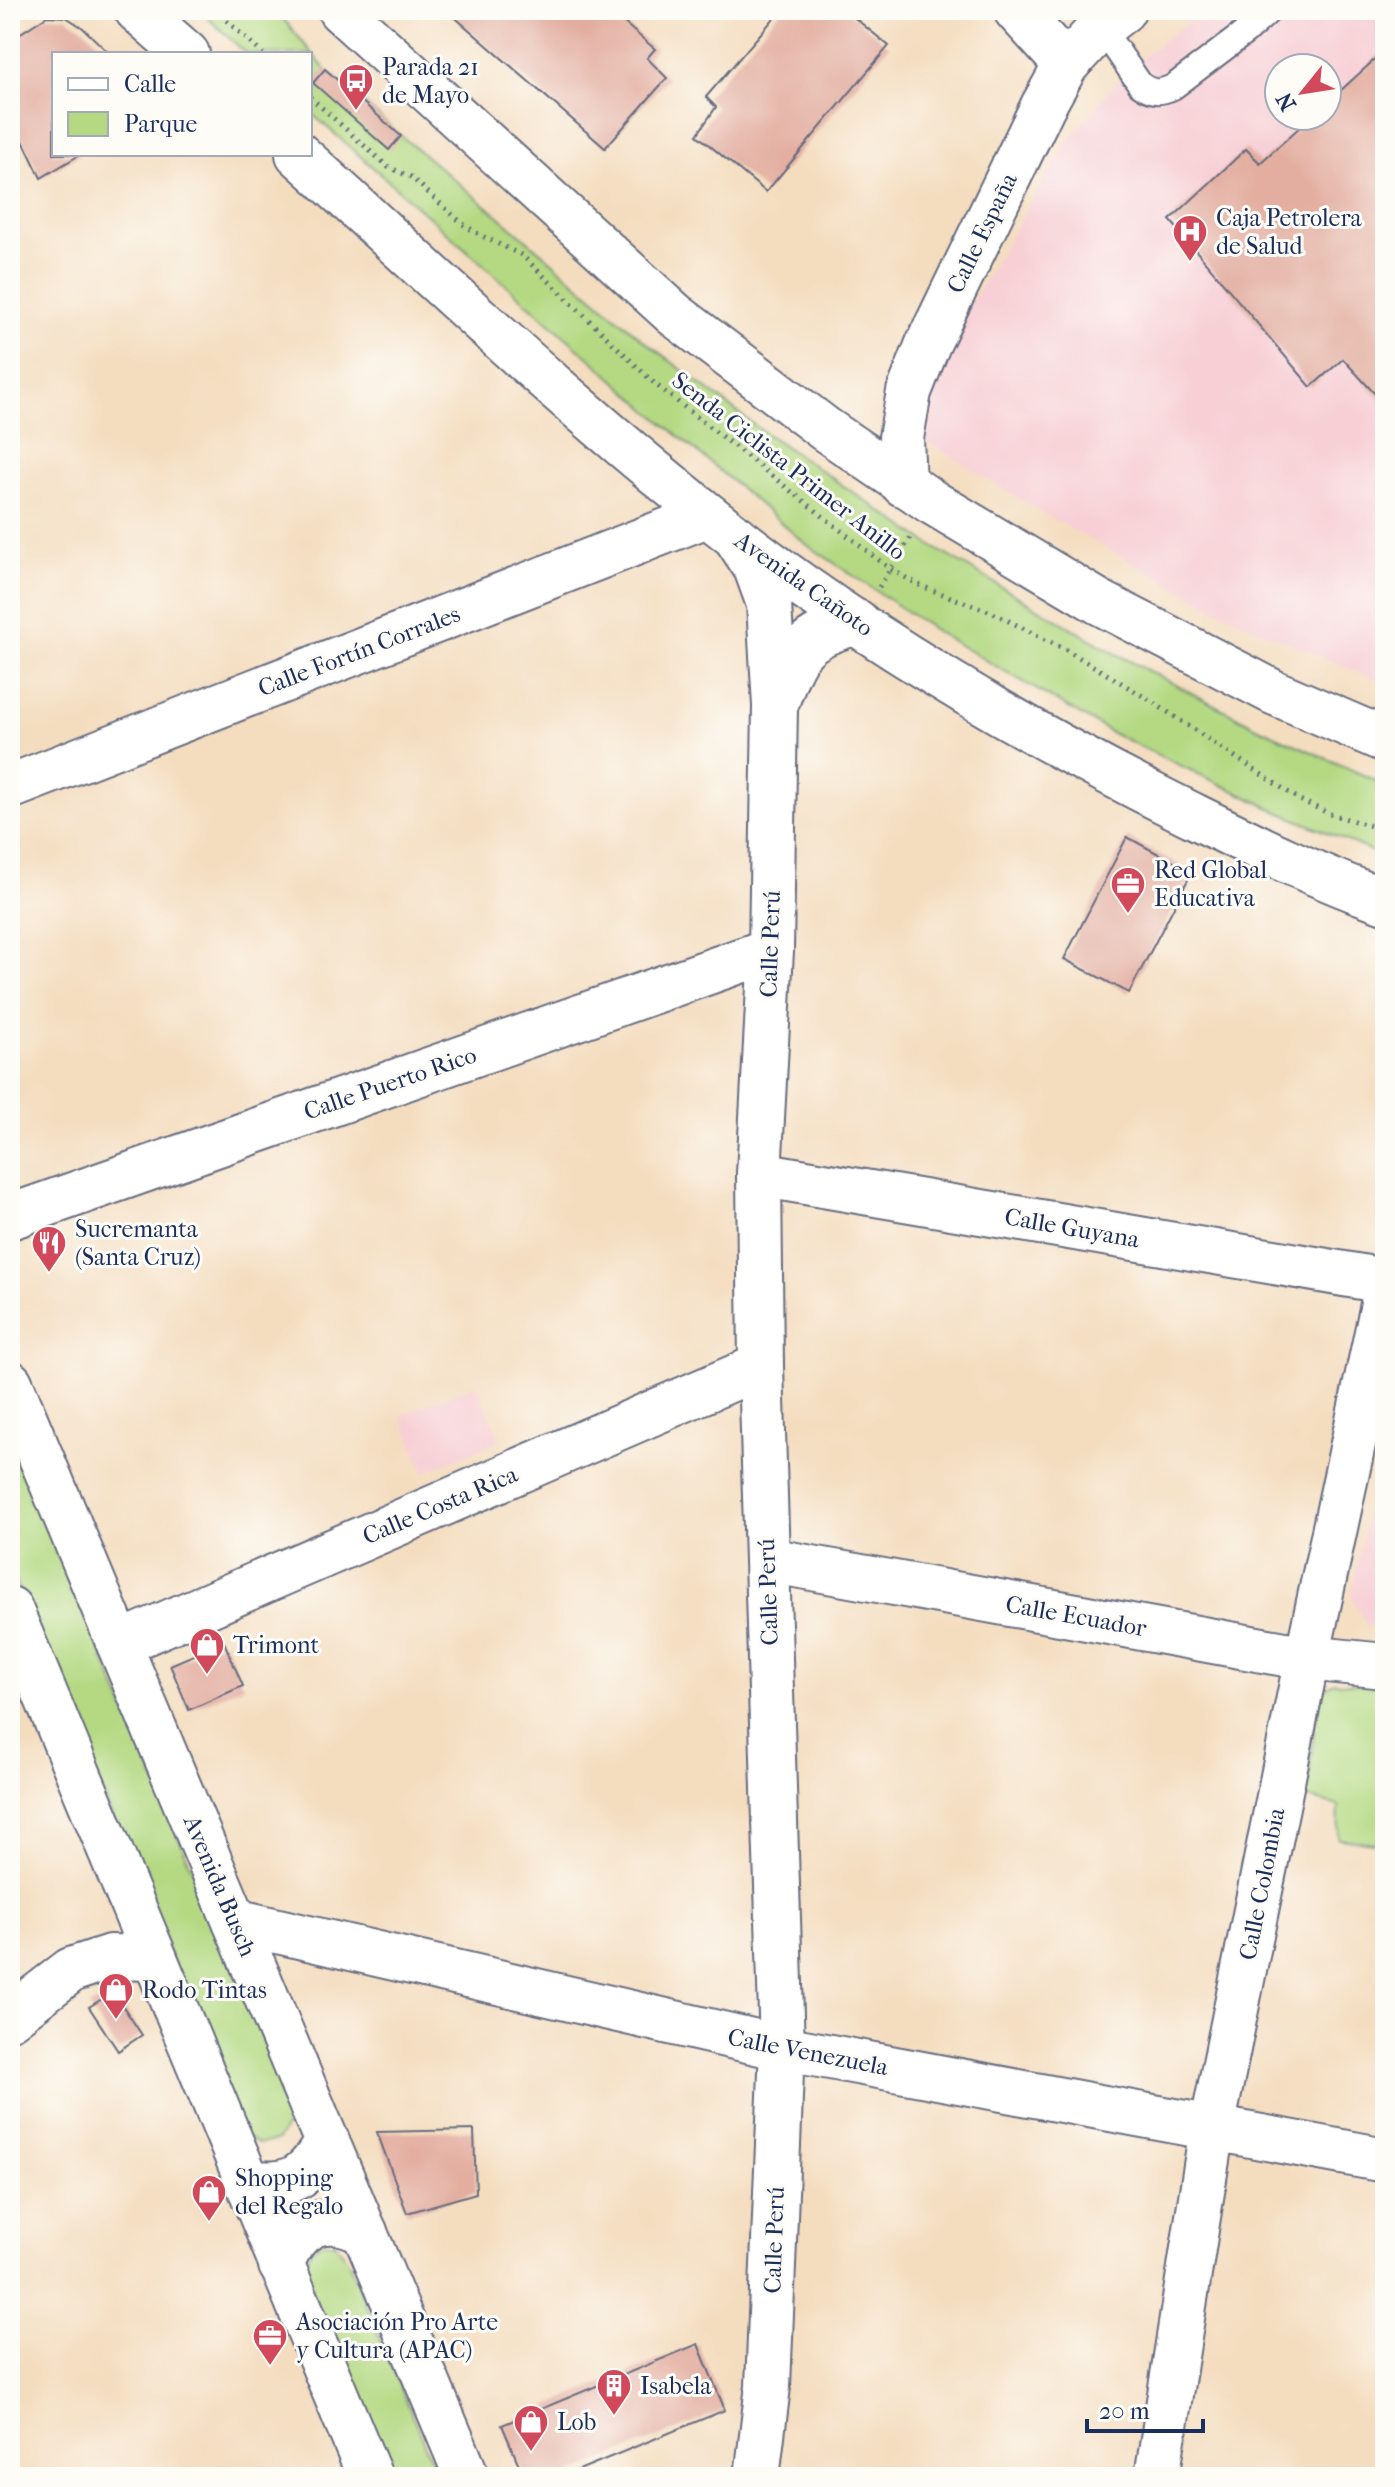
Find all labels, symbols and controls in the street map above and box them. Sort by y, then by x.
legend [52,52,312,156]
north arrow [1263,52,1343,132]
place label: Parada 21 de Mayo [382,53,479,109]
bus stop icon: Parada 21 de Mayo [337,62,375,112]
text: Calle [124,70,176,98]
text: N [1271,88,1302,115]
text: Parque [124,110,197,138]
street label: Calle España [941,168,1023,298]
place label: Caja Petrolera de Salud [1216,204,1363,260]
hospital icon: Caja Petrolera de Salud [1171,213,1209,263]
street label: Senda Ciclista Primer Anillo [667,366,911,566]
street label: Avenida Cañoto [729,525,879,642]
street label: Calle Fortín Corrales [254,600,464,702]
place label: Red Global Educativa [1154,856,1267,912]
office icon: Red Global Educativa [1109,865,1147,915]
street label: Calle Perú [754,890,786,998]
street label: Calle Puerto Rico [300,1040,480,1126]
street label: Calle Guyana [1002,1202,1142,1254]
place label: Sucremanta (Santa Cruz) [75,1215,201,1271]
restaurant icon: Sucremanta (Santa Cruz) [30,1224,68,1274]
street label: Calle Costa Rica [358,1459,522,1550]
street label: Calle Perú [752,1538,784,1646]
street label: Calle Ecuador [1003,1590,1149,1642]
shop icon: Trimont [188,1626,226,1676]
place label: Trimont [233,1631,319,1659]
street label: Calle Colombia [1234,1805,1291,1963]
street label: Avenida Busch [177,1810,263,1961]
shop icon: Rodo Tintas [97,1971,135,2021]
place label: Rodo Tintas [142,1976,267,2004]
street label: Calle Venezuela [725,2023,891,2081]
place label: Shopping del Regalo [235,2164,343,2220]
shop icon: Shopping del Regalo [190,2173,228,2223]
street label: Calle Perú [758,2186,790,2294]
place label: Asociación Pro Arte y Cultura (APAC) [295,2308,498,2364]
office icon: Asociación Pro Arte y Cultura (APAC) [251,2317,289,2367]
building icon: Isabela [595,2367,633,2417]
place label: Isabela [640,2372,712,2400]
scale bar [1087,2383,1203,2433]
text: 20 m [1099,2397,1150,2425]
shop icon: Lob [512,2403,550,2453]
place label: Lob [557,2408,596,2436]

